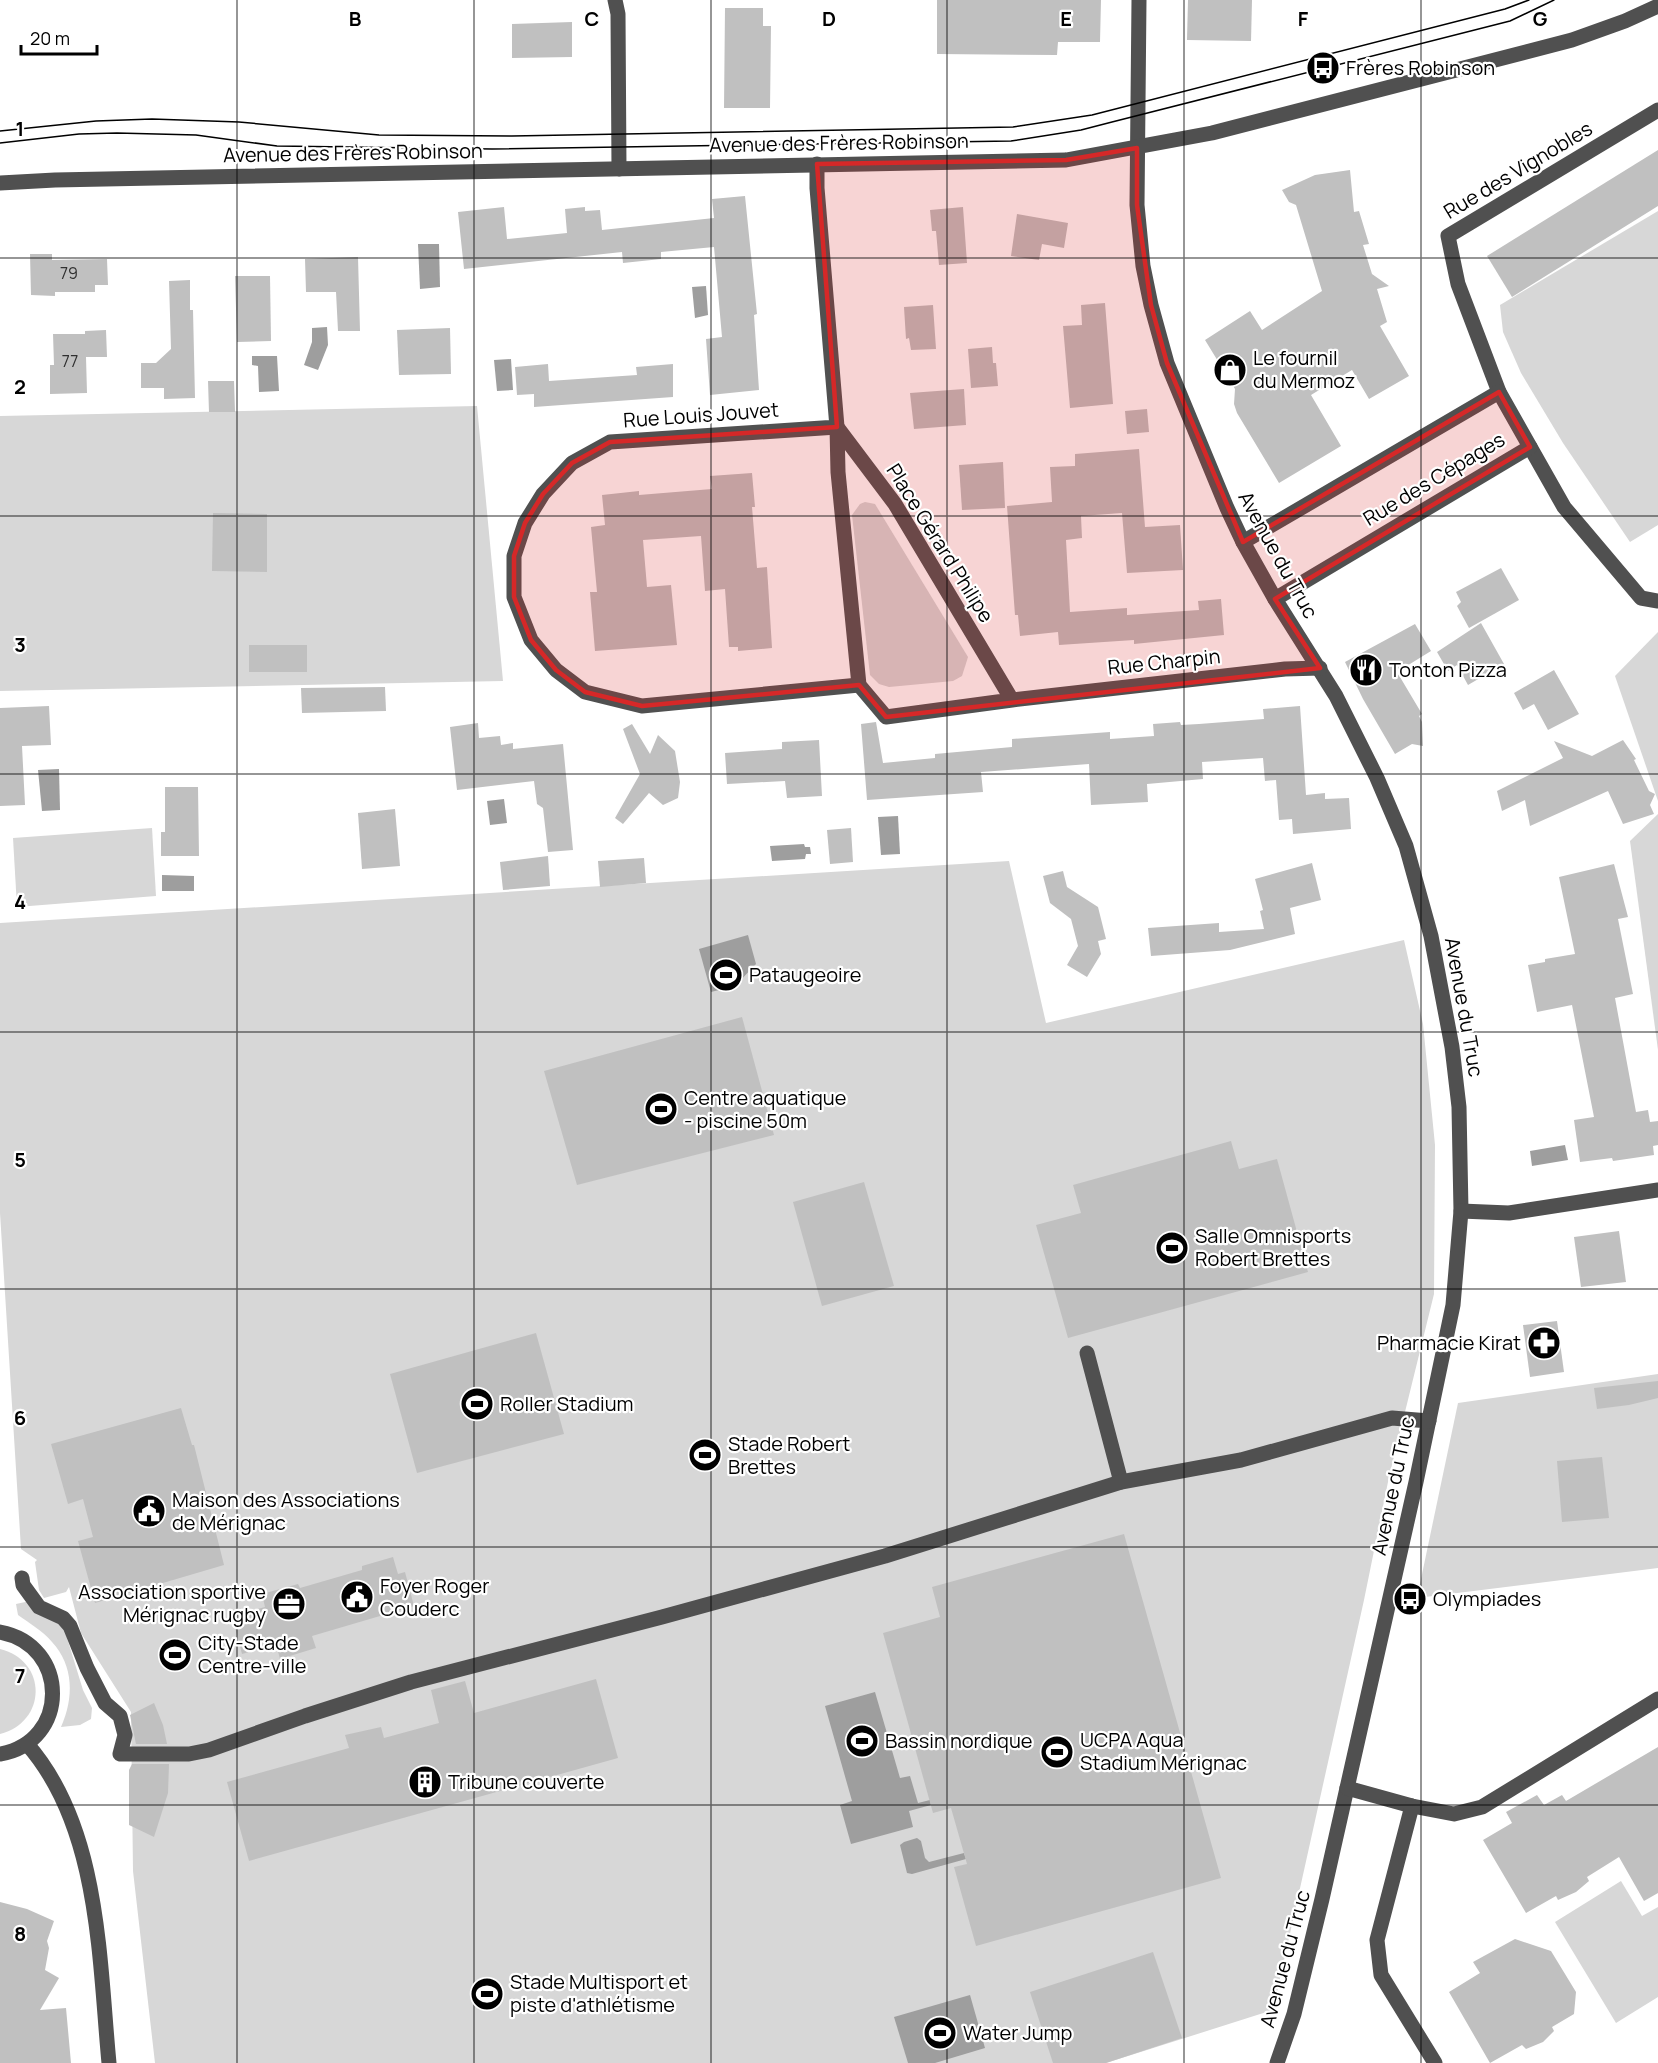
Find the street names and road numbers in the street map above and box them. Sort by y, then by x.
street label: Rue des Vignobles [1438,115,1597,225]
street label: Avenue des Frères Robinson [709,127,969,158]
street label: Avenue des Frères Robinson [223,137,483,168]
street label: Rue Louis Jouvet [622,396,780,433]
street label: Rue des Cépages [1358,426,1510,532]
street label: Place Gérard Philipe [881,458,1000,627]
street label: Avenue du Truc [1232,486,1324,623]
street label: Rue Charpin [1106,642,1222,681]
street label: Avenue du Truc [1439,935,1490,1079]
street label: Avenue du Truc [1365,1414,1420,1558]
street label: Avenue du Truc [1253,1887,1316,2031]

